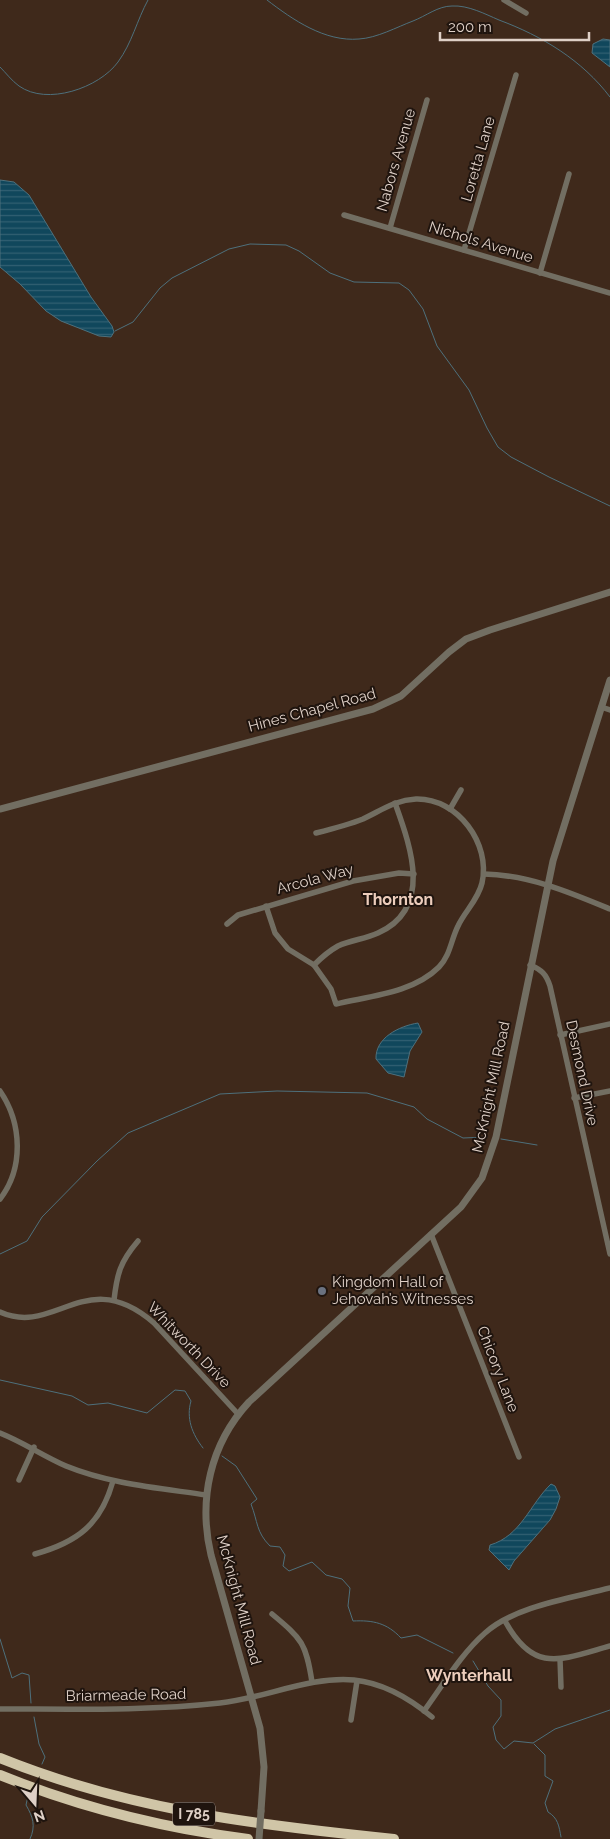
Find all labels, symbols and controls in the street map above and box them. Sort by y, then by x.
scale bar [440,10,589,42]
text: 200 m [448,18,492,36]
street label: Nabors Avenue [373,106,419,214]
street label: Loretta Lane [457,114,499,204]
street label: Nichols Avenue [427,218,535,266]
street label: Hines Chapel Road [246,684,378,736]
street label: Arcola Way [275,860,355,898]
district label: Thornton [363,890,433,909]
street label: Desmond Drive [562,1019,602,1127]
street label: McKnight Mill Road [468,1020,514,1154]
place label: Kingdom Hall of Jehovah’s Witnesses [332,1273,473,1308]
marker: Kingdom Hall of Jehovah’s Witnesses [316,1285,328,1297]
street label: Whitworth Drive [144,1298,235,1392]
street label: Chicory Lane [473,1323,523,1415]
street label: McKnight Mill Road [213,1533,265,1667]
district label: Wynterhall [426,1666,513,1685]
street label: Briarmeade Road [66,1685,186,1705]
north arrow [10,1779,60,1829]
road number: I 785 [173,1802,215,1826]
text: N [32,1807,47,1826]

